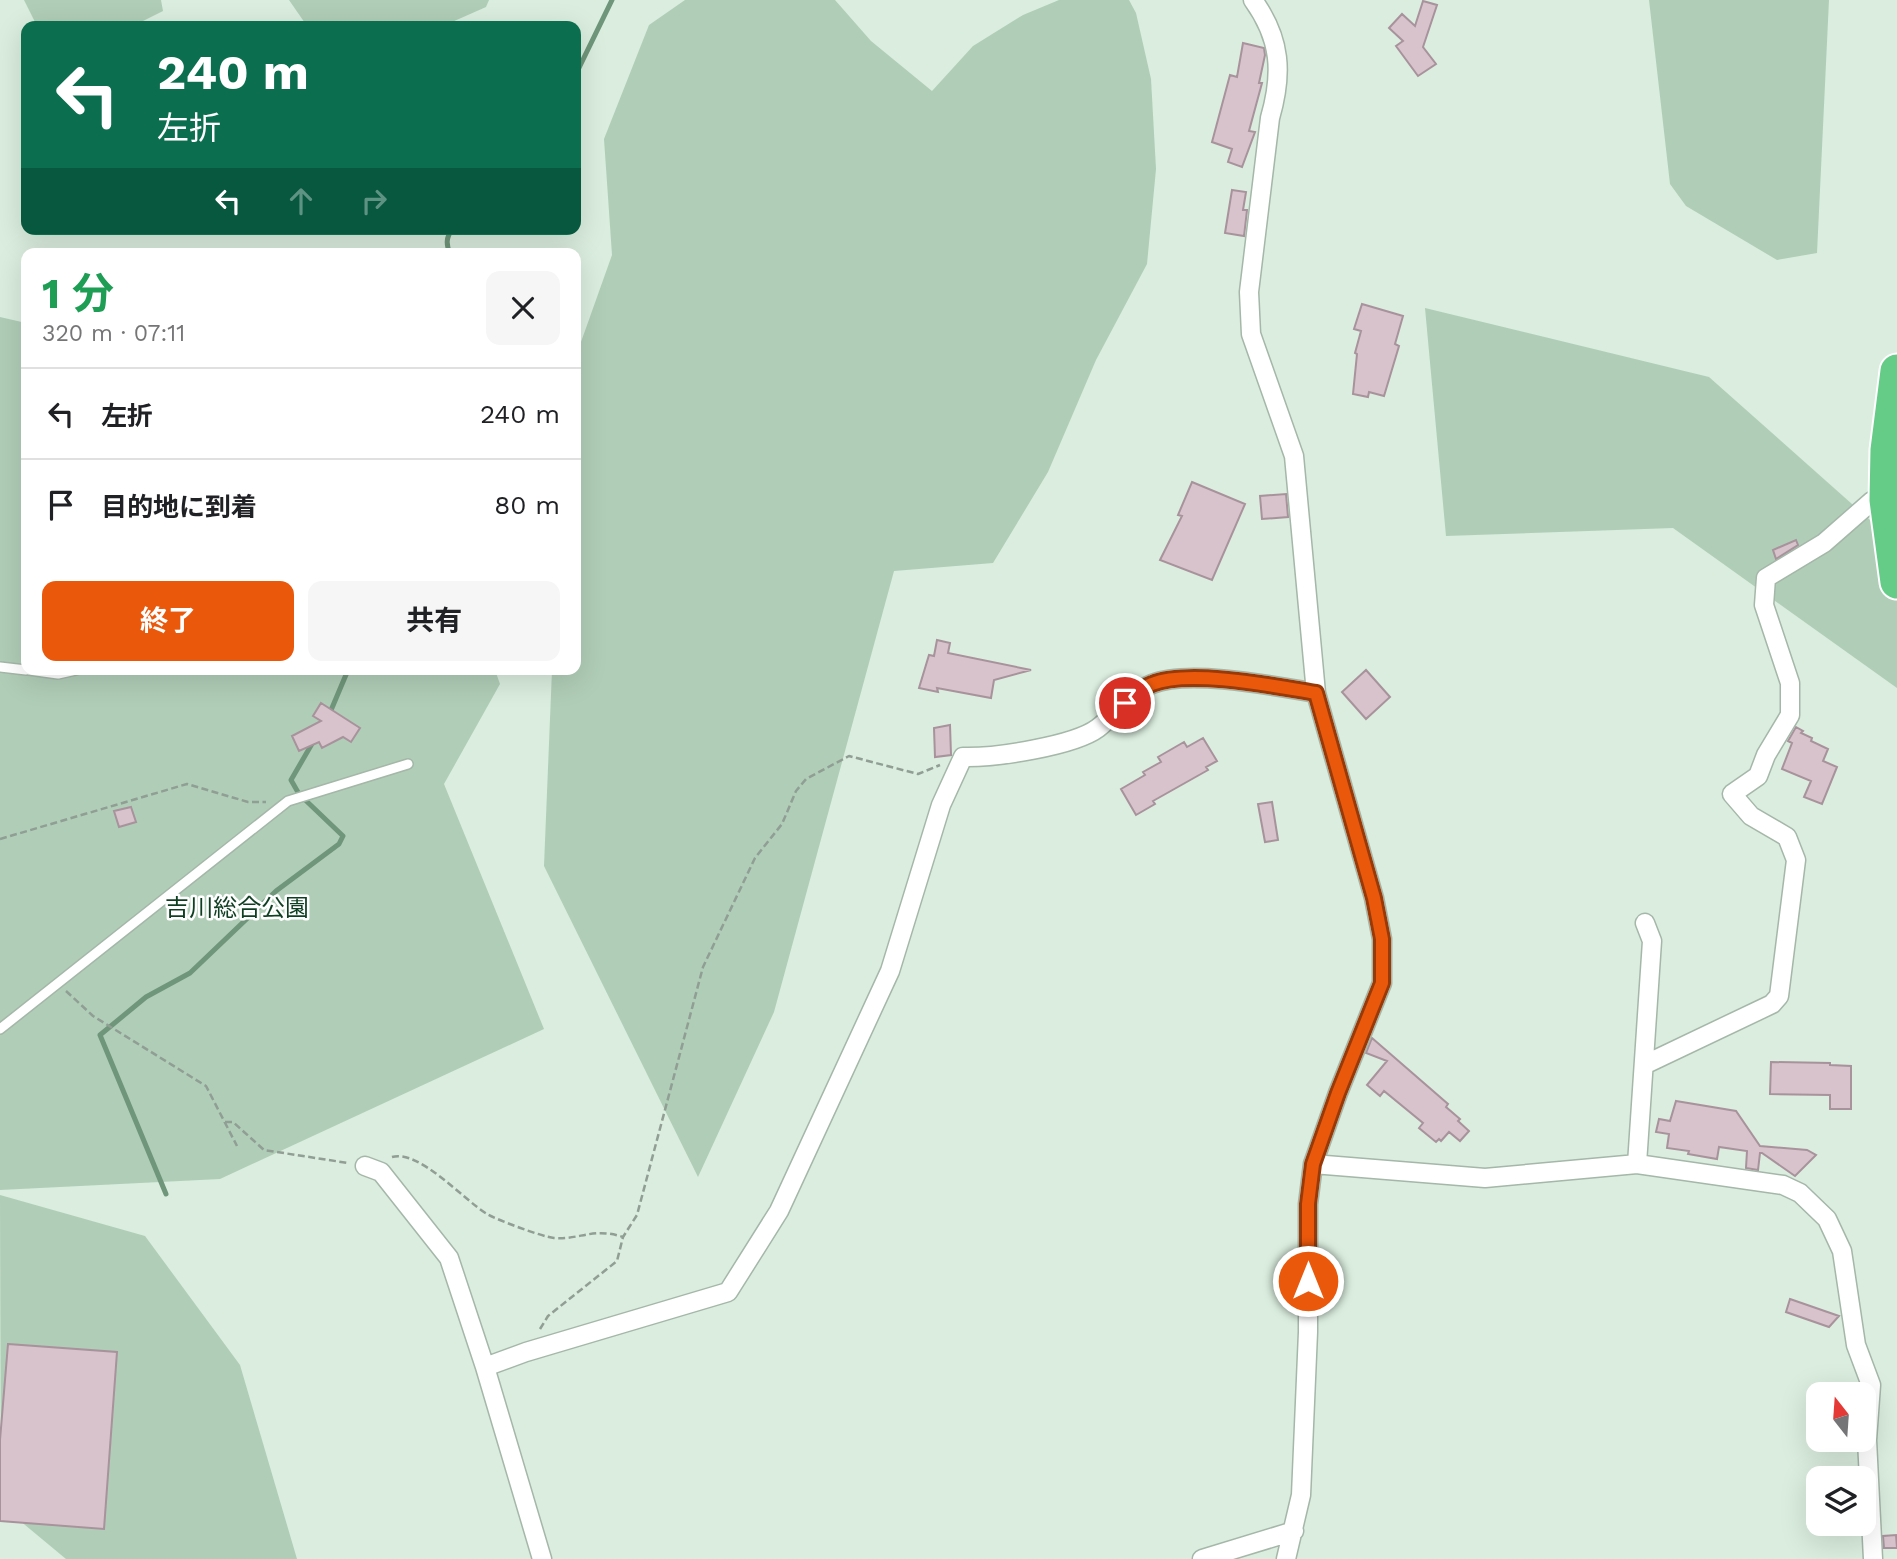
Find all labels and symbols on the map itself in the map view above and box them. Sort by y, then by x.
pin [1095,673,1155,733]
park label: 吉川総合公園 [165,894,309,922]
position arrow [1271,1244,1345,1318]
north arrow [1806,1382,1876,1452]

